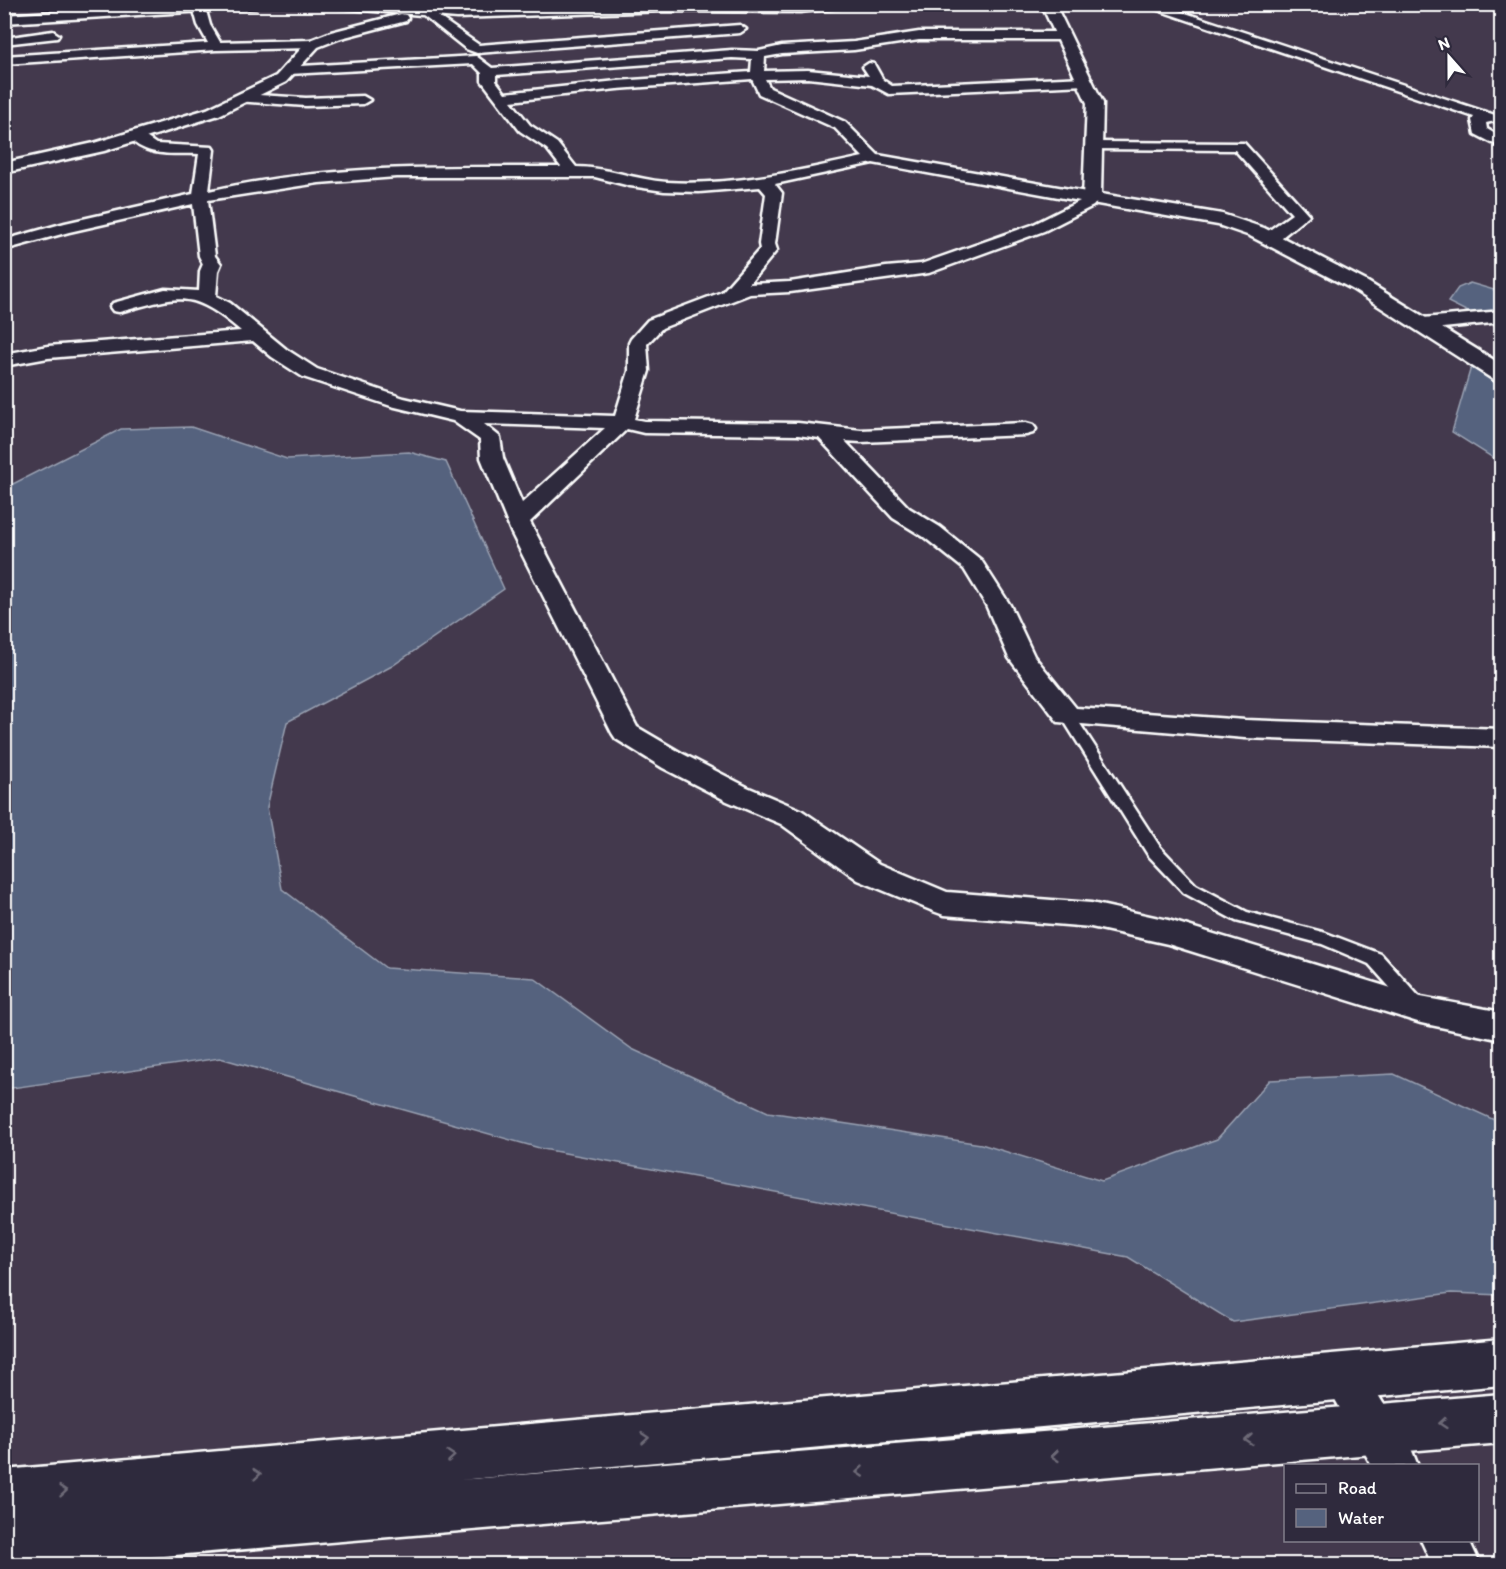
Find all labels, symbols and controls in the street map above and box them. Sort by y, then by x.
north arrow [1419,27,1479,87]
text: N [1435,33,1452,54]
one-way arrow [1439,1416,1448,1429]
one-way arrow [641,1432,650,1445]
one-way arrow [1244,1433,1254,1446]
one-way arrow [1050,1449,1059,1462]
one-way arrow [447,1450,456,1463]
legend [1284,1464,1479,1542]
one-way arrow [856,1465,865,1478]
one-way arrow [252,1468,262,1481]
text: Road [1338,1477,1377,1499]
one-way arrow [58,1485,67,1498]
text: Water [1338,1507,1384,1529]

